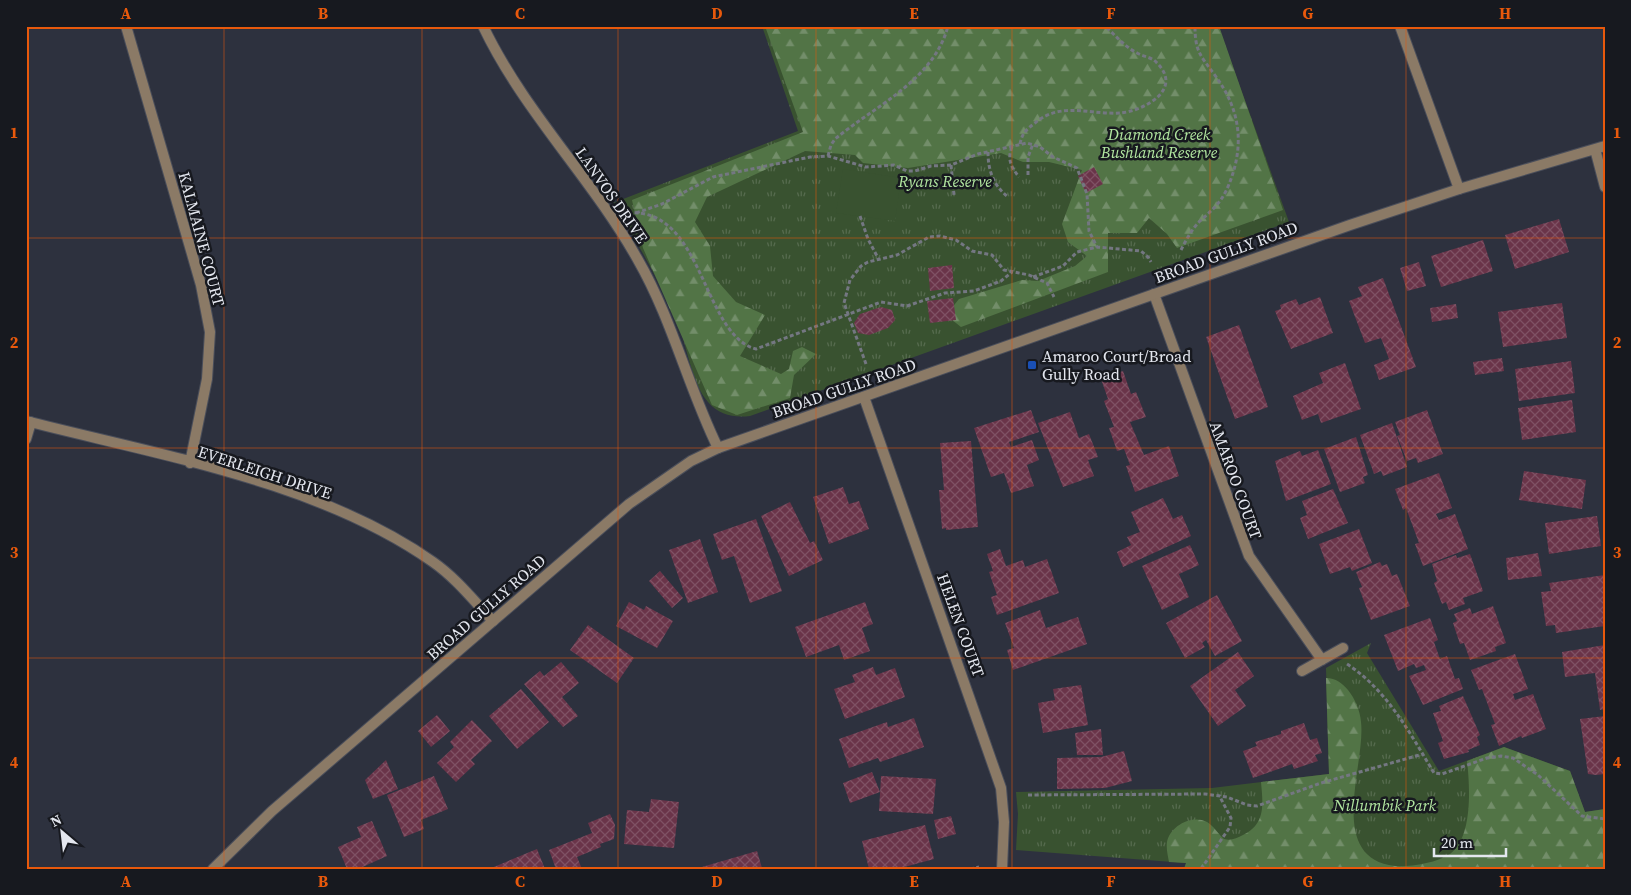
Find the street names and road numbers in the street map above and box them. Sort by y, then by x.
street label: LANVOS DRIVE [571,143,654,248]
street label: KALMAINE COURT [173,169,231,309]
street label: BROAD GULLY ROAD [1151,216,1301,288]
street label: BROAD GULLY ROAD [769,353,919,423]
street label: AMAROO COURT [1204,418,1268,542]
street label: EVERLEIGH DRIVE [195,440,335,504]
street label: BROAD GULLY ROAD [422,549,550,665]
street label: HELEN COURT [932,570,990,680]

